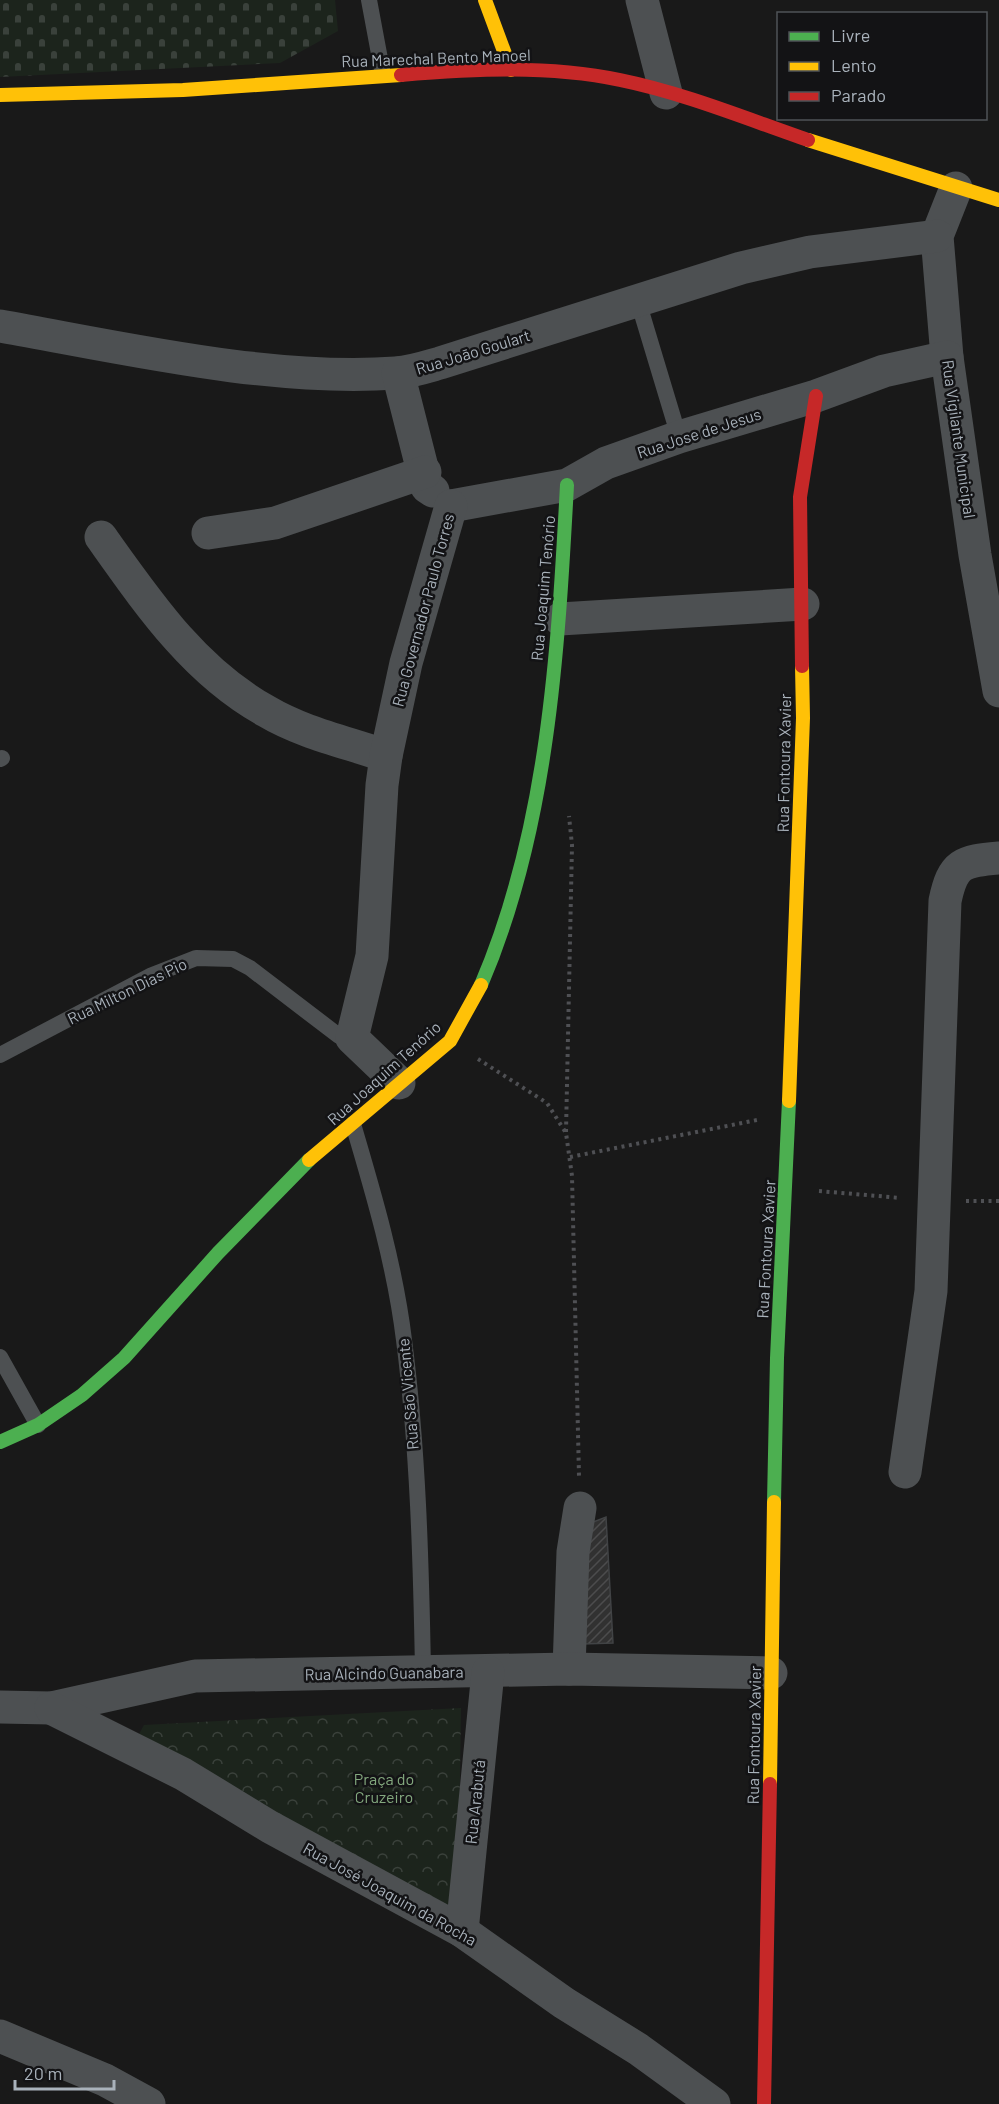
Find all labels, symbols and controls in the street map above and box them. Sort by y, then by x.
legend [777,12,987,120]
text: Livre [831,24,870,46]
street label: Rua Marechal Bento Manoel [341,45,531,70]
text: Lento [831,54,877,76]
text: Parado [831,84,886,106]
street label: Rua Joāo Goulart [413,325,532,378]
street label: Rua Vigilante Municipal [939,359,980,519]
street label: Rua Jose de Jesus [634,404,763,462]
street label: Rua Governador Paulo Torres [388,511,457,708]
street label: Rua Joaquim Tenório [527,514,558,662]
street label: Rua Fontoura Xavier [773,693,794,833]
street label: Rua Milton Dias Pio [64,953,190,1028]
street label: Rua Joaquim Tenório [323,1017,444,1129]
street label: Rua Fontoura Xavier [752,1179,779,1319]
street label: Rua Sāo Vicente [393,1337,422,1451]
street label: Rua Alcindo Guanabara [304,1662,464,1683]
street label: Rua Fontoura Xavier [743,1665,764,1805]
street label: Rua Arabutá [461,1759,488,1845]
park label: Praça do Cruzeiro [354,1769,414,1806]
street label: Rua José Joaquim da Rocha [300,1838,480,1949]
scale bar [15,2053,114,2091]
text: 20 m [24,2062,62,2084]

